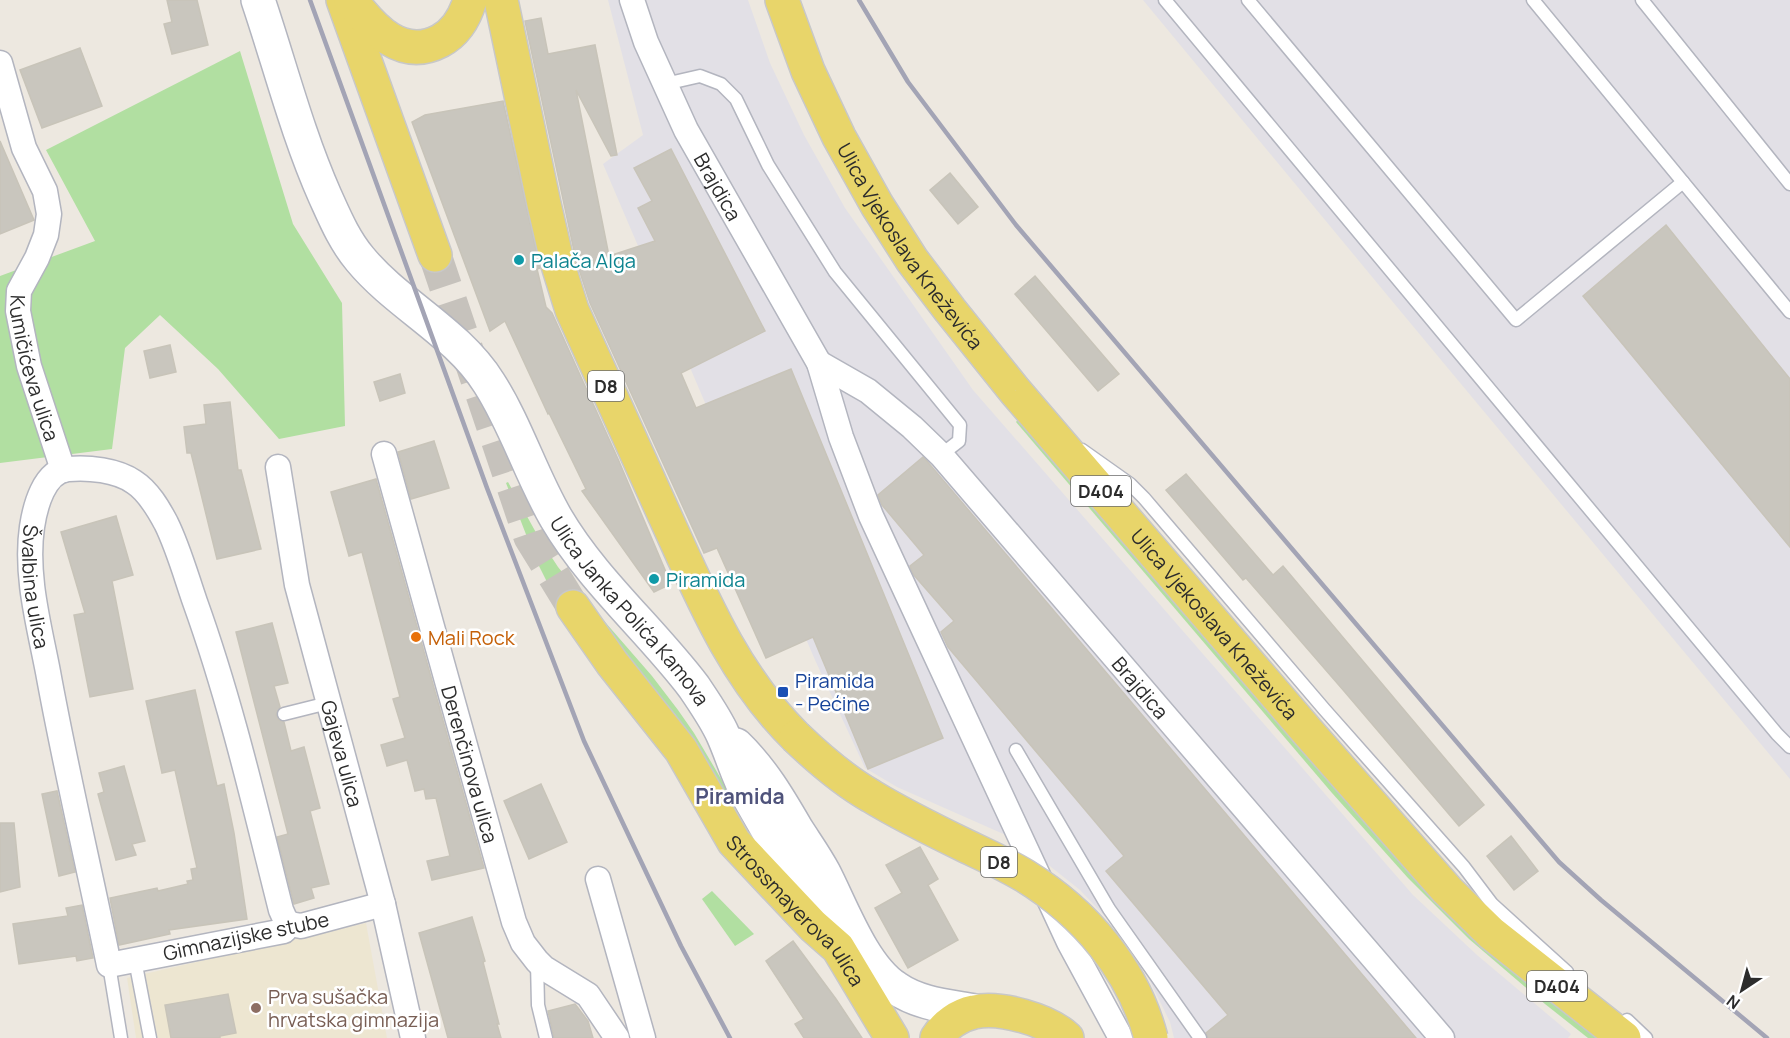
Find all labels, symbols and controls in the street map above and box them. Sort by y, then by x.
street label: Ulica Vjekoslava Kneževića [831,138,990,355]
street label: Brajdica [688,148,748,225]
place label: Palača Alga [531,247,636,274]
marker: Palača Alga [512,253,526,267]
street label: Kumičićeva ulica [4,294,66,444]
road number: D8 [588,371,624,401]
road number: D404 [1071,476,1131,506]
street label: Ulica Janka Polića Kamova [544,511,716,711]
street label: Ulica Vjekoslava Kneževića [1125,522,1305,725]
street label: Švalbina ulica [17,523,56,651]
place label: Piramida [666,566,745,593]
marker: Piramida [647,572,661,586]
place label: Mali Rock [428,624,516,651]
marker: Mali Rock [409,630,423,644]
street label: Brajdica [1106,651,1175,724]
place label: Piramida - Pećine [795,667,874,717]
street label: Derenčinova ulica [435,683,505,846]
marker: Piramida - Pećine [776,685,790,699]
street label: Gajeva ulica [315,697,370,810]
district label: Piramida [695,782,785,810]
street label: Strossmayerova ulica [720,829,871,991]
road number: D8 [981,847,1017,877]
street label: Gimnazijske stube [161,905,331,967]
north arrow [1712,960,1772,1020]
road number: D404 [1527,971,1587,1001]
place label: Prva sušačka hrvatska gimnazija [268,983,439,1033]
text: N [1722,990,1744,1014]
marker: Prva sušačka hrvatska gimnazija [249,1001,263,1015]

